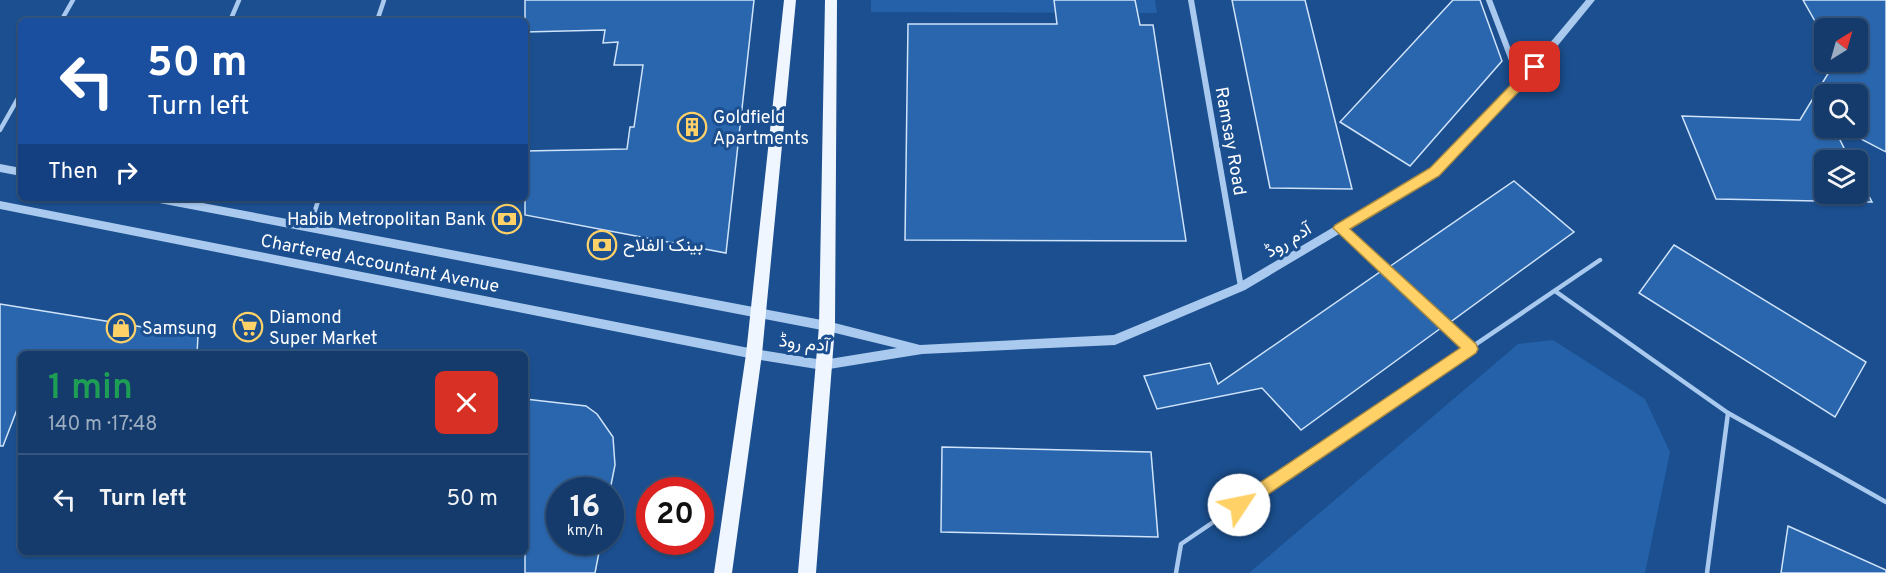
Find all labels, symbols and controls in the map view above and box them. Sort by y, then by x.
north arrow [1814,18,1868,72]
map controls [1814,18,1868,204]
text: 50 m [147,38,248,91]
pin [1509,41,1560,92]
icon: left [48,42,126,120]
icon: arrive [1518,50,1551,83]
button: search [1814,84,1868,138]
street label: Ramsay Road [1209,85,1250,197]
text: Turn left [147,90,249,124]
place label: Goldfield Apartments [713,107,809,151]
building icon: Goldfield Apartments [676,111,708,143]
button: layers [1814,150,1868,204]
icon: right [110,156,143,189]
text: Then [48,159,98,186]
bank icon: Habib Metropolitan Bank [491,203,523,235]
place label: Habib Metropolitan Bank [287,209,486,232]
street label: آدم روڈ [1261,218,1318,264]
bank icon: بینک الفلاح [586,229,618,261]
street label: Chartered Accountant Avenue [258,230,501,299]
place label: بینک الفلاح [623,235,703,258]
place label: Diamond Super Market [269,307,377,351]
supermarket icon: Diamond Super Market [232,311,264,343]
shop icon: Samsung [105,312,137,344]
place label: Samsung [142,318,217,341]
street label: آدم روڈ [778,330,832,359]
text: 1 min [48,366,133,412]
button: close [435,371,498,434]
text: 140 m · 17:48 [48,412,158,438]
position arrow [1207,473,1271,537]
speed limit sign: 20 [636,477,714,555]
icon: left [48,483,81,516]
text: Turn left [99,486,187,513]
text: 50 m [446,486,498,513]
text: 16 [570,490,600,527]
text: km/h [567,522,603,541]

